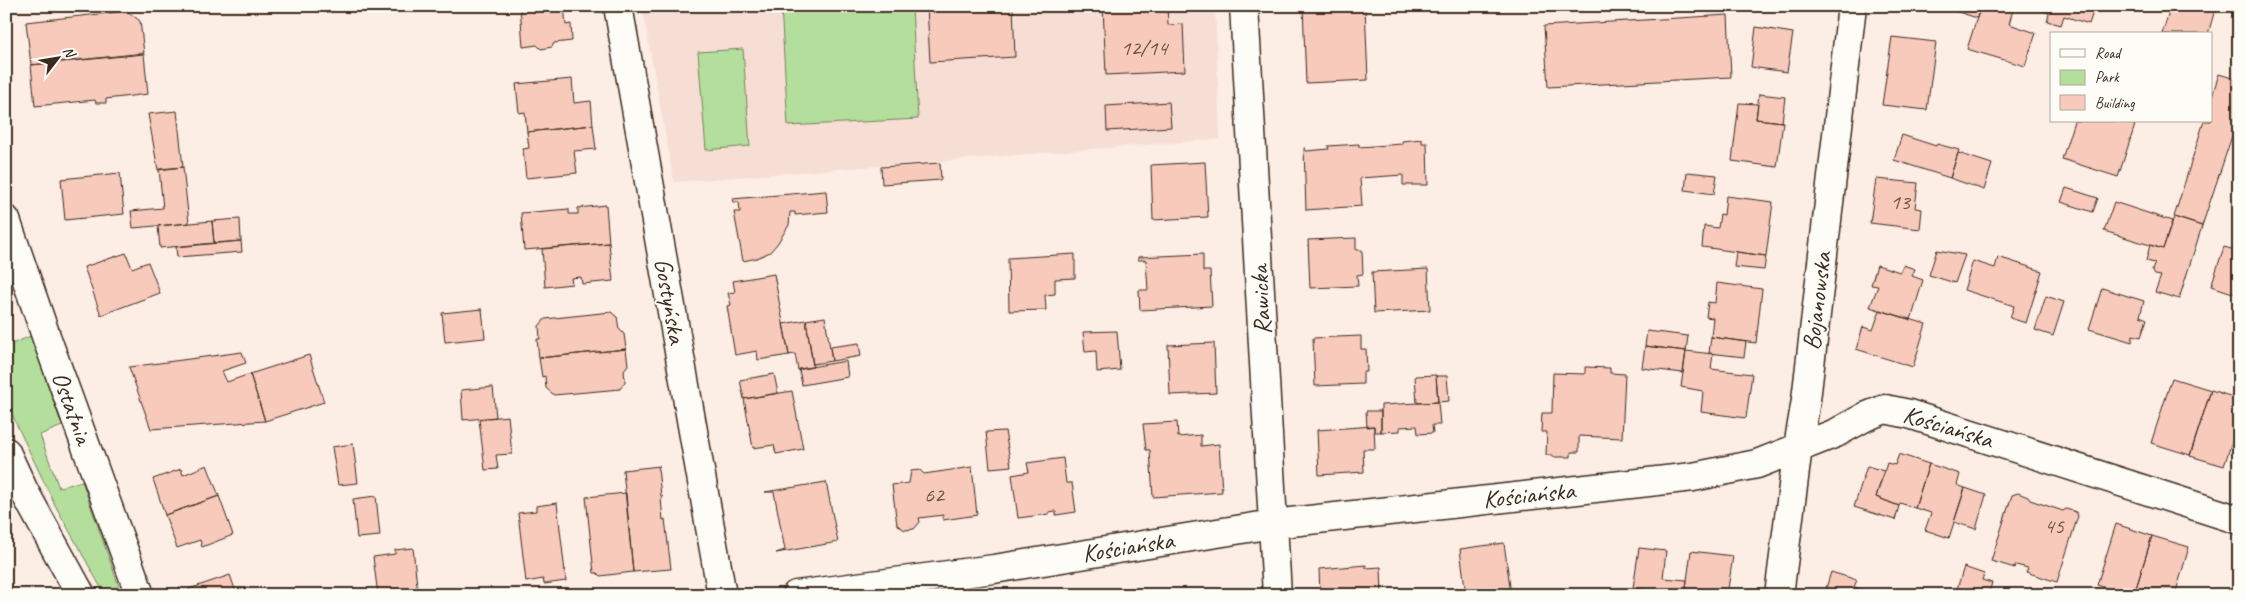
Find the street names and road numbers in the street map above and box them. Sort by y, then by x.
street label: Bojanowska [1795,248,1839,352]
street label: Gostyńska [647,256,694,348]
street label: Rawicka [1243,262,1279,336]
street label: Ostatnia [44,367,101,451]
street label: Kościańska [1899,398,1999,456]
street label: Kościańska [1482,474,1578,516]
street label: Kościańska [1080,524,1178,570]

